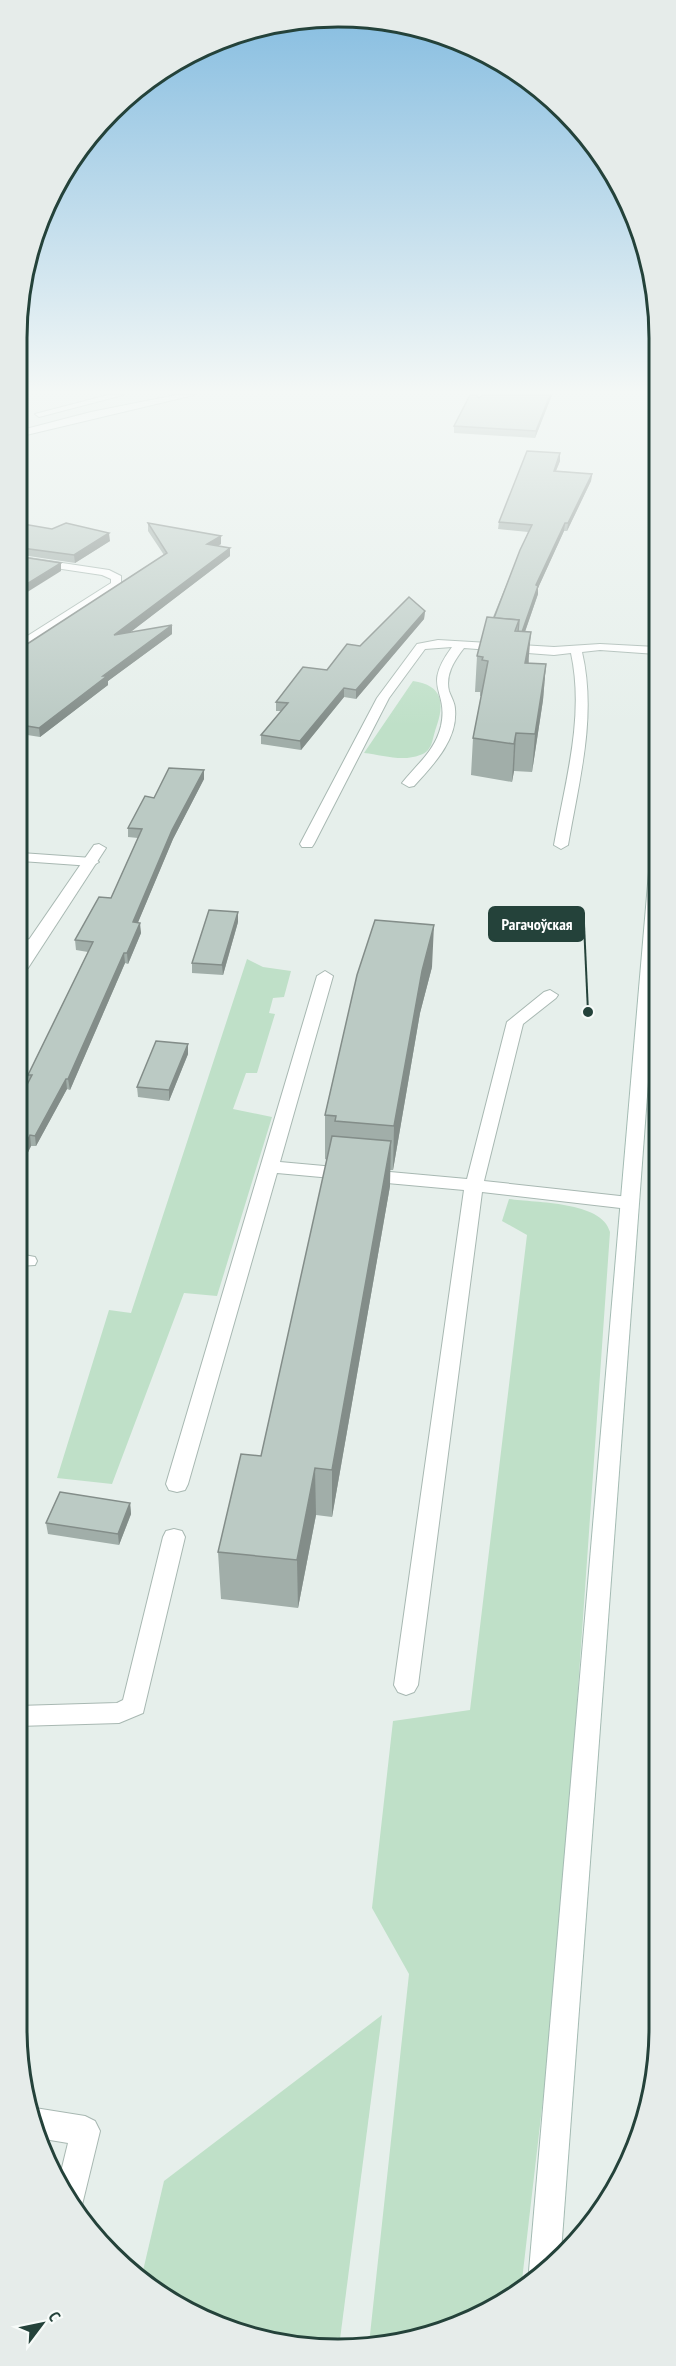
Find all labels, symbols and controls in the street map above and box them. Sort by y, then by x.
callout: Рагачоўская [489,907,584,941]
text: Рагачоўская [501,914,573,934]
north arrow [12,2294,72,2354]
text: С [44,2308,66,2325]

